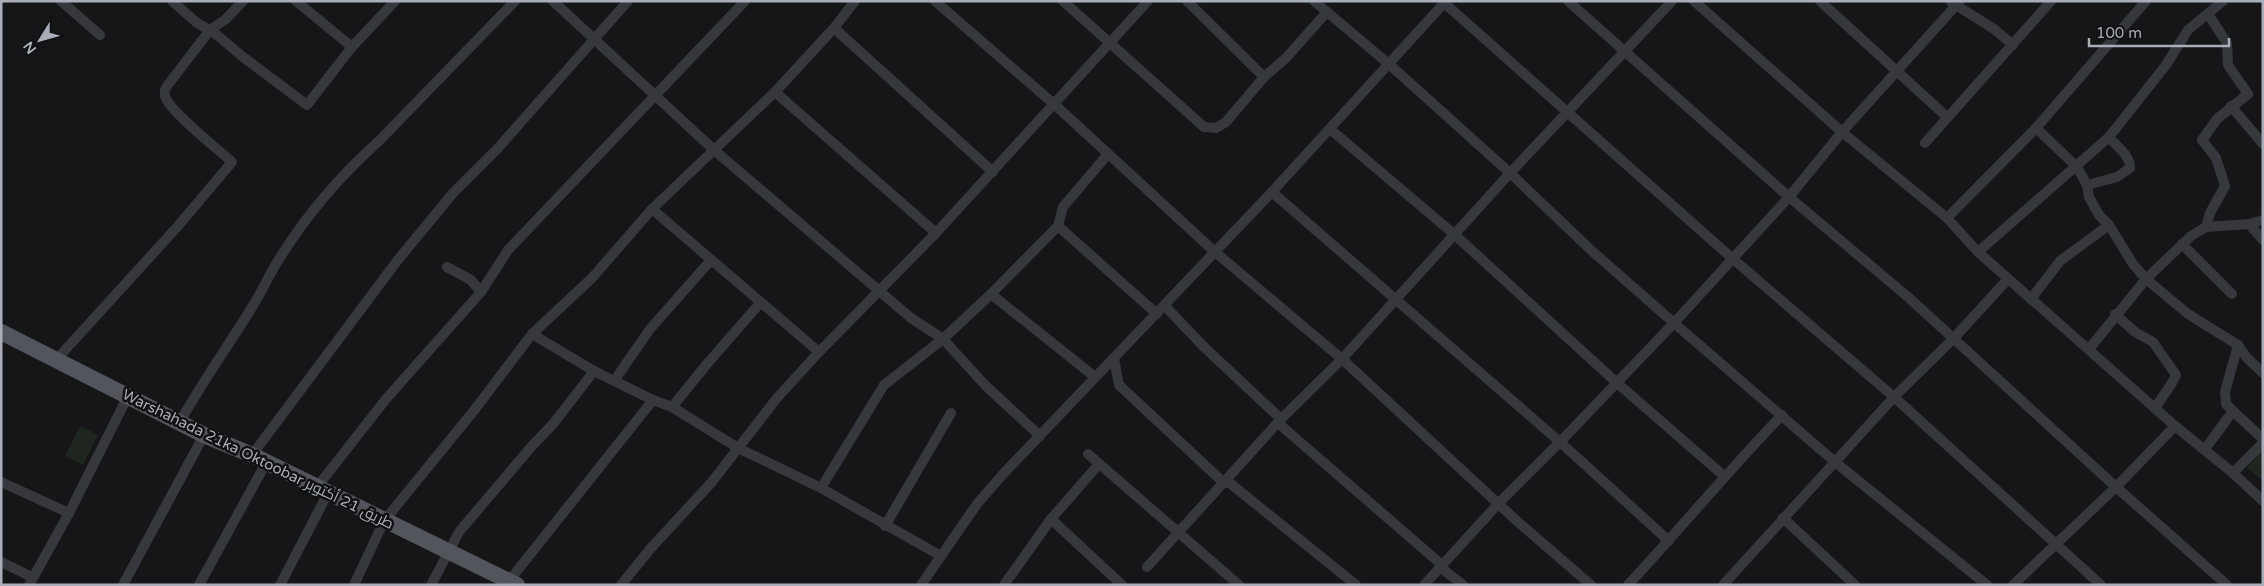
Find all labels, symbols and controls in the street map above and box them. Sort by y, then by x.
north arrow [15,15,65,65]
scale bar [2089,15,2229,47]
text: 100 m [2096,24,2142,42]
text: N [20,38,40,57]
street label: Warshahada 21ka Oktoobar طريق 21 أكتوبر [119,384,397,534]

